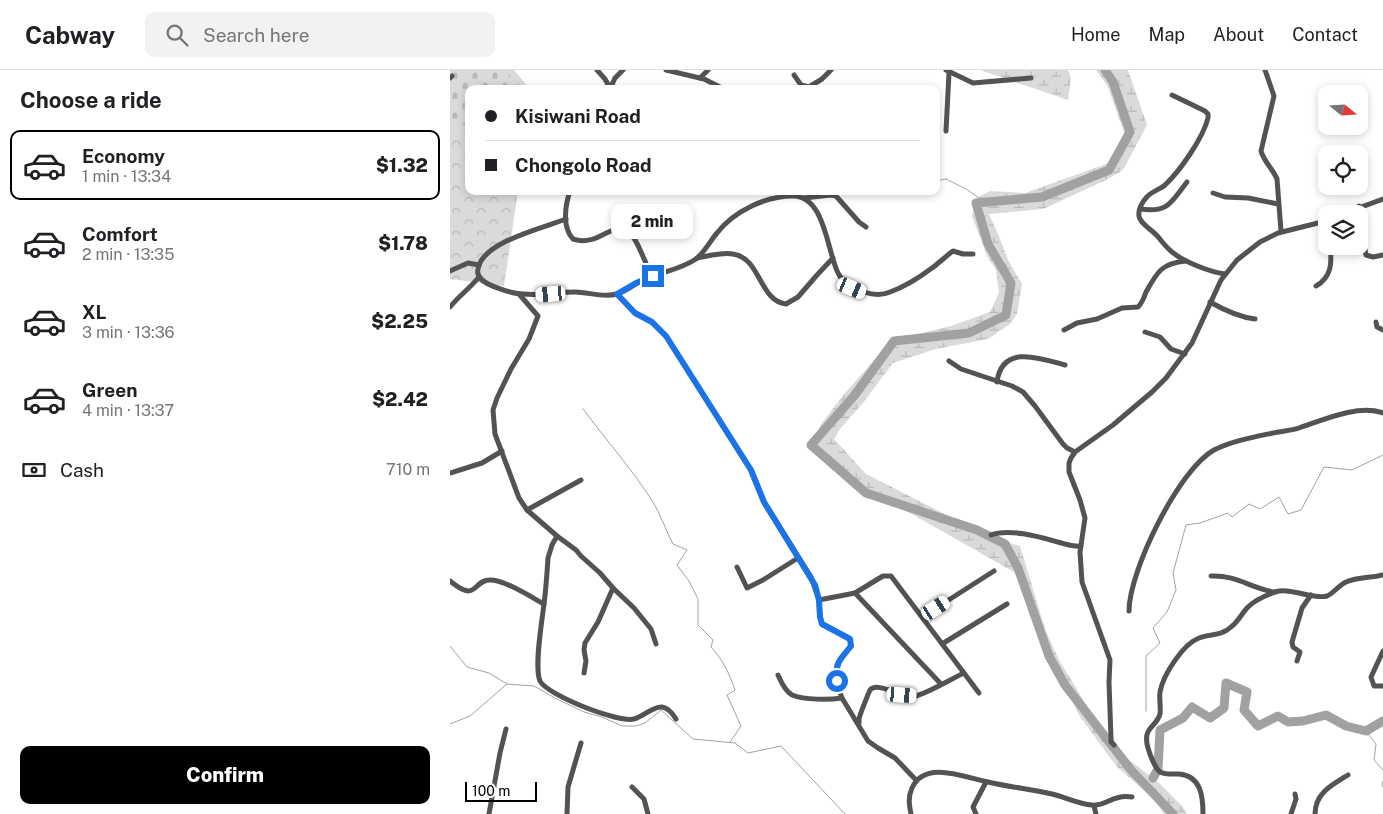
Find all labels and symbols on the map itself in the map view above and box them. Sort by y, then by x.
north arrow [1318,85,1368,135]
callout: 2 min [612,204,694,238]
route end [642,265,664,287]
car [835,275,868,301]
car [535,285,566,303]
car [919,594,952,622]
route start [826,670,848,692]
car [886,686,917,704]
scale bar [465,779,538,802]

